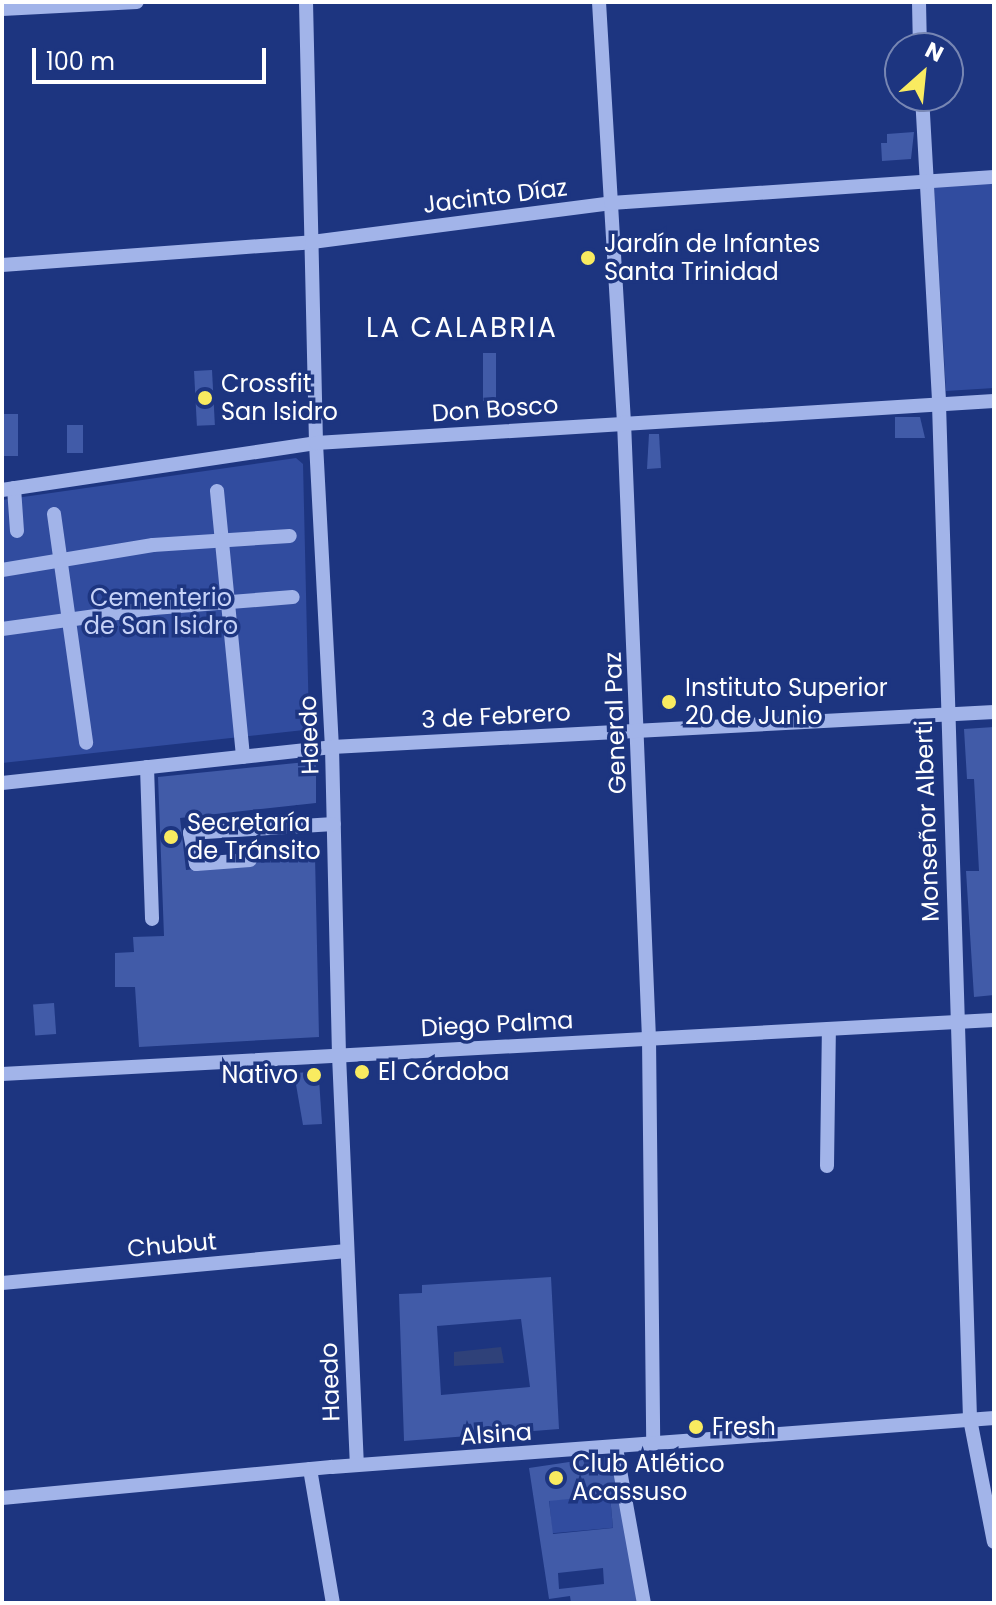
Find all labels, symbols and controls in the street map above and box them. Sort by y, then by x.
scale bar [36,32,270,82]
north arrow [884,32,964,112]
text: N [920,34,949,70]
text: 100 m [46,45,115,78]
street label: Jacinto Díaz [421,173,569,219]
place label: Jardín de Infantes Santa Trinidad [604,230,820,286]
marker: Jardín de Infantes Santa Trinidad [579,249,597,267]
district label: LA CALABRIA [366,311,558,345]
place label: Crossfit San Isidro [221,370,338,426]
marker: Crossfit San Isidro [196,389,214,407]
street label: Don Bosco [431,390,559,428]
park label: Cementerio de San Isidro [84,584,238,640]
street label: General Paz [598,651,632,795]
place label: Instituto Superior 20 de Junio [685,674,888,730]
marker: Instituto Superior 20 de Junio [660,693,678,711]
street label: Haedo [293,695,325,775]
street label: 3 de Febrero [421,698,571,734]
street label: Monseñor Alberti [909,720,945,922]
place label: Secretaría de Tránsito [187,809,321,865]
marker: Secretaría de Tránsito [162,828,180,846]
street label: Diego Palma [420,1006,574,1042]
place label: El Córdoba [378,1058,509,1086]
place label: Nativo [221,1061,298,1089]
marker: El Córdoba [353,1063,371,1081]
marker: Nativo [305,1066,323,1084]
street label: Chubut [126,1227,218,1263]
street label: Haedo [314,1342,346,1422]
place label: Fresh [712,1413,776,1441]
street label: Alsina [459,1417,533,1451]
marker: Fresh [687,1418,705,1436]
place label: Club Atlético Acassuso [572,1450,725,1506]
marker: Club Atlético Acassuso [547,1469,565,1487]

